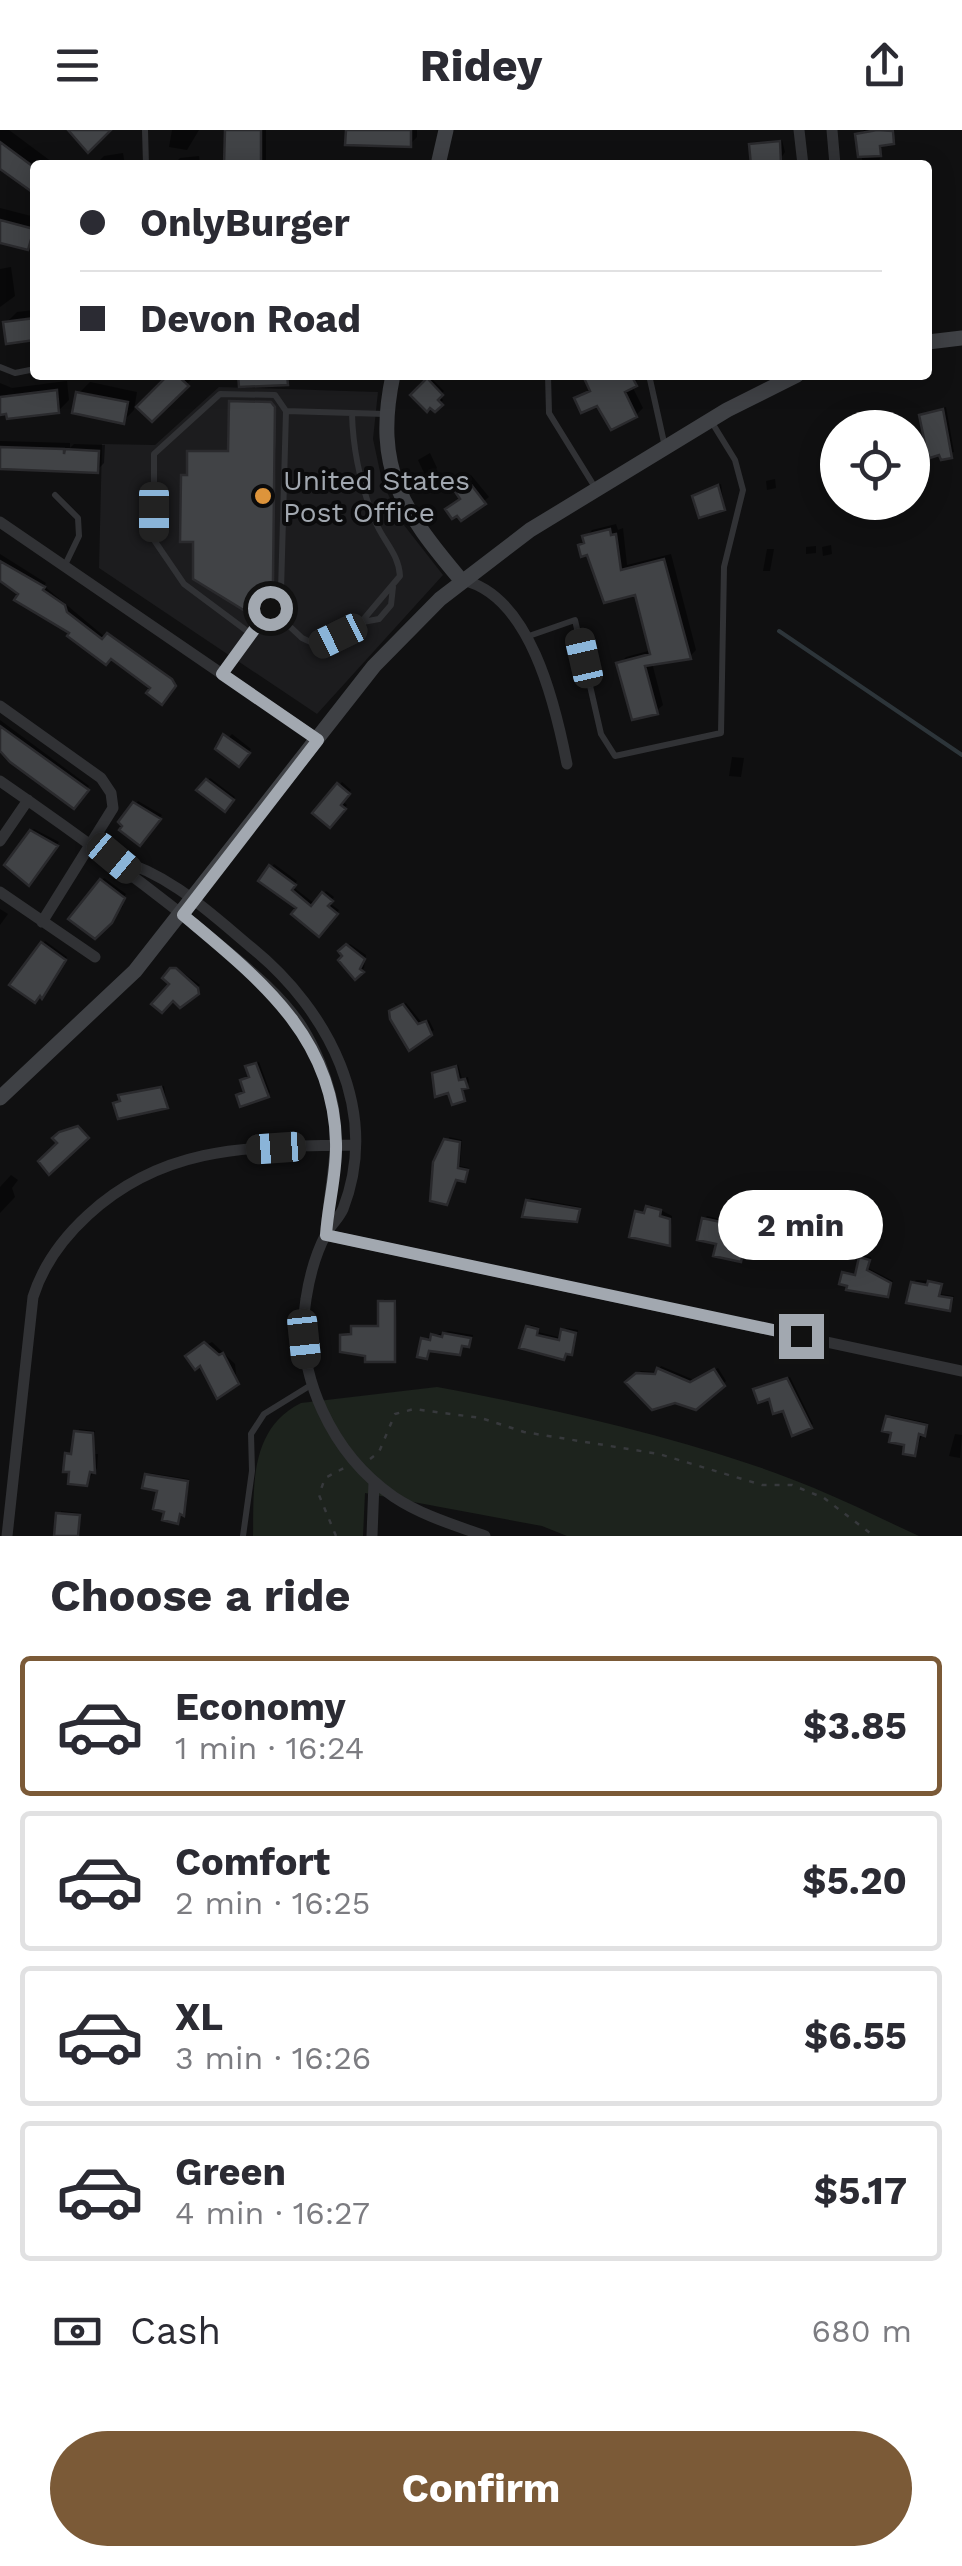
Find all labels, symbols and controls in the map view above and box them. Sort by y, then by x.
icon: menu [50,38,105,93]
icon: share [857,38,912,93]
text: Ridey [420,39,542,92]
text: OnlyBurger [140,201,350,245]
text: Devon Road [140,297,361,341]
map controls [820,410,930,520]
button: locate [820,410,930,520]
place label: United States Post Office [283,464,470,529]
car [139,482,169,542]
marker: United States Post Office [252,485,274,507]
route start [248,586,293,631]
car [304,609,372,663]
car [563,625,605,691]
car [81,827,147,889]
car [245,1131,307,1165]
callout: 2 min [718,1191,884,1261]
text: 2 min [757,1206,844,1244]
car [286,1308,322,1370]
route end [779,1314,824,1359]
text: Choose a ride [50,1569,350,1622]
icon: car [55,1681,145,1771]
text: Economy [175,1685,346,1729]
text: $3.85 [803,1704,907,1748]
text: 1 min · 16:24 [175,1729,364,1767]
icon: car [55,1836,145,1926]
text: Comfort [175,1840,330,1884]
text: $5.20 [802,1859,907,1903]
text: 2 min · 16:25 [175,1884,371,1922]
icon: car [55,1991,145,2081]
text: XL [175,1995,223,2039]
text: $6.55 [804,2014,907,2058]
text: 3 min · 16:26 [175,2039,371,2077]
icon: car [55,2146,145,2236]
text: Green [175,2150,286,2194]
text: $5.17 [814,2169,907,2213]
text: 4 min · 16:27 [175,2194,370,2232]
icon: cash [50,2304,105,2359]
text: Cash [130,2309,221,2353]
text: 680 m [812,2312,912,2350]
button: Confirm [50,2431,912,2546]

